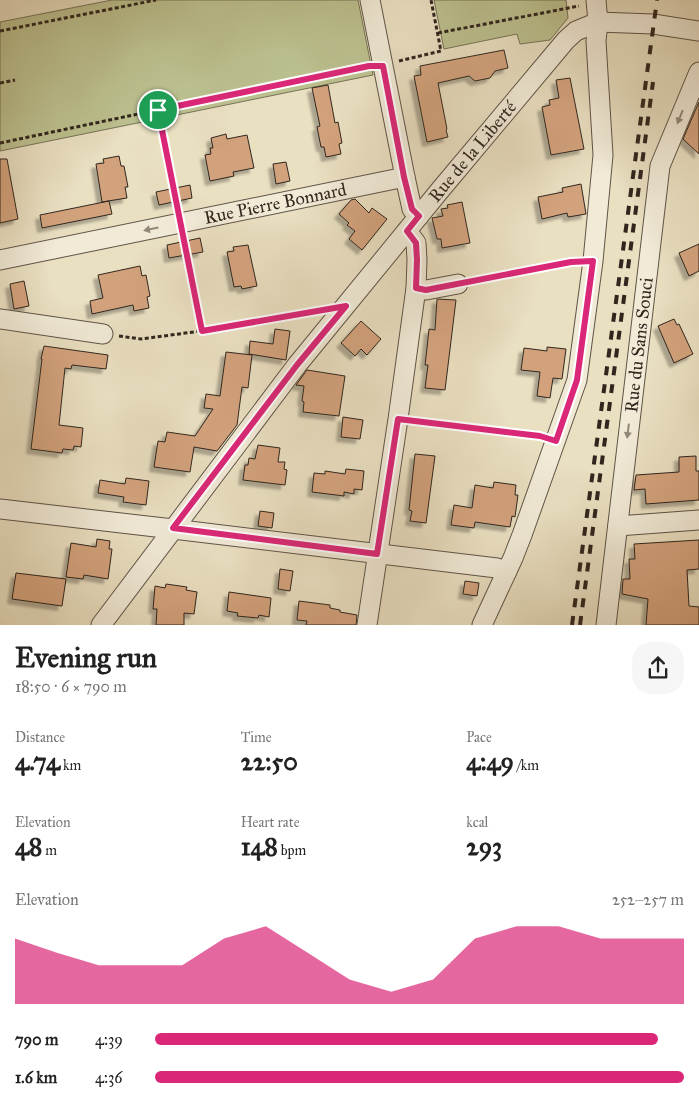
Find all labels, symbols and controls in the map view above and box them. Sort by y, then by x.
pin [137,89,179,131]
icon: arrive [144,96,172,124]
street label: Rue de la Liberté [424,96,522,207]
one-way arrow [676,110,684,124]
street label: Rue Pierre Bonnard [202,178,348,229]
one-way arrow [143,225,159,233]
street label: Rue du Sans Souci [620,276,658,414]
one-way arrow [624,423,632,439]
text: Evening run [15,640,157,675]
button: share [632,642,684,694]
text: 18:50 · 6 × 790 m [15,677,127,696]
text: Distance [15,729,65,746]
text: Time [241,729,272,746]
text: Pace [466,729,492,746]
text: 4.74 [15,746,60,777]
text: 22:50 [241,746,298,777]
text: 4:49 [466,746,514,777]
text: km [60,757,81,774]
text: /km [514,757,539,774]
text: Elevation [15,814,71,831]
text: Heart rate [241,814,300,831]
text: kcal [466,814,488,831]
text: 48 [15,831,42,862]
text: 148 [241,831,278,862]
text: 293 [466,831,502,862]
text: m [42,842,57,859]
text: bpm [278,842,306,859]
text: Elevation [15,890,79,909]
text: 252–257 m [612,890,684,909]
text: 790 m [15,1030,58,1049]
text: 4:39 [95,1030,123,1049]
text: 1.6 km [15,1068,57,1087]
text: 4:36 [95,1068,123,1087]

